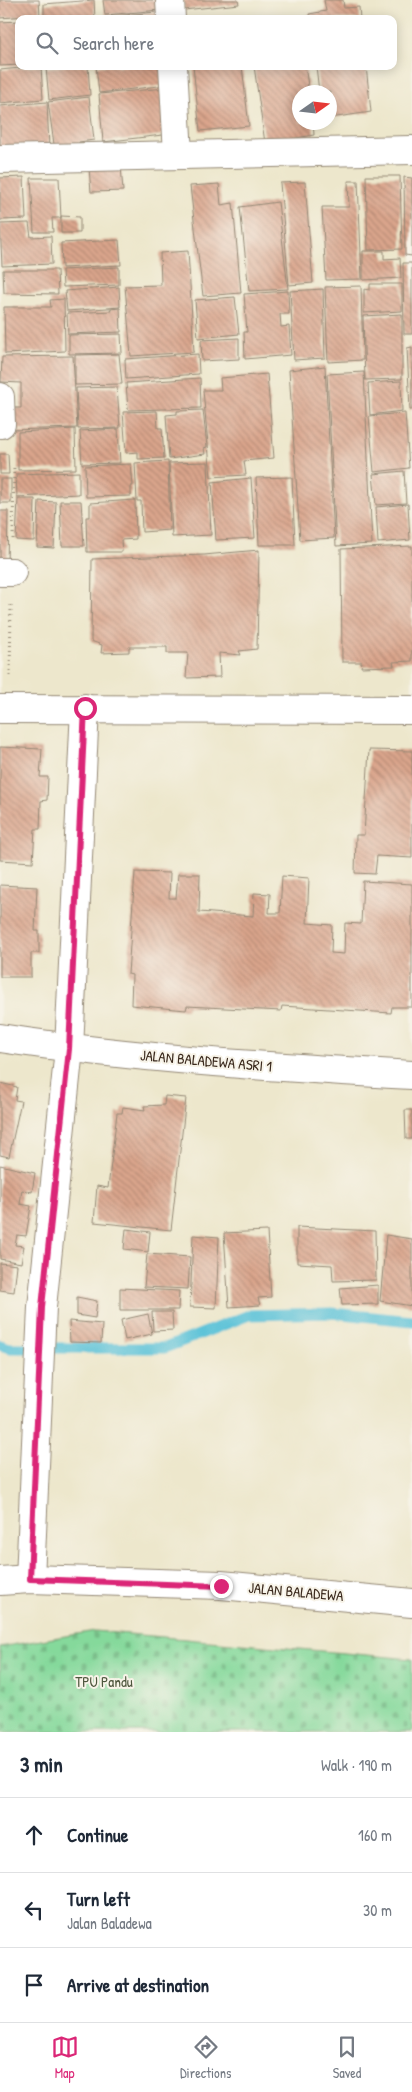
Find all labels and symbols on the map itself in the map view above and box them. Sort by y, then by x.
north arrow [292,85,337,130]
route start [74,697,97,720]
street label: JALAN BALADEWA ASRI 1 [139,1044,273,1077]
route end [210,1575,233,1598]
street label: JALAN BALADEWA [248,1577,345,1606]
park label: TPU Pandu [75,1671,133,1692]

